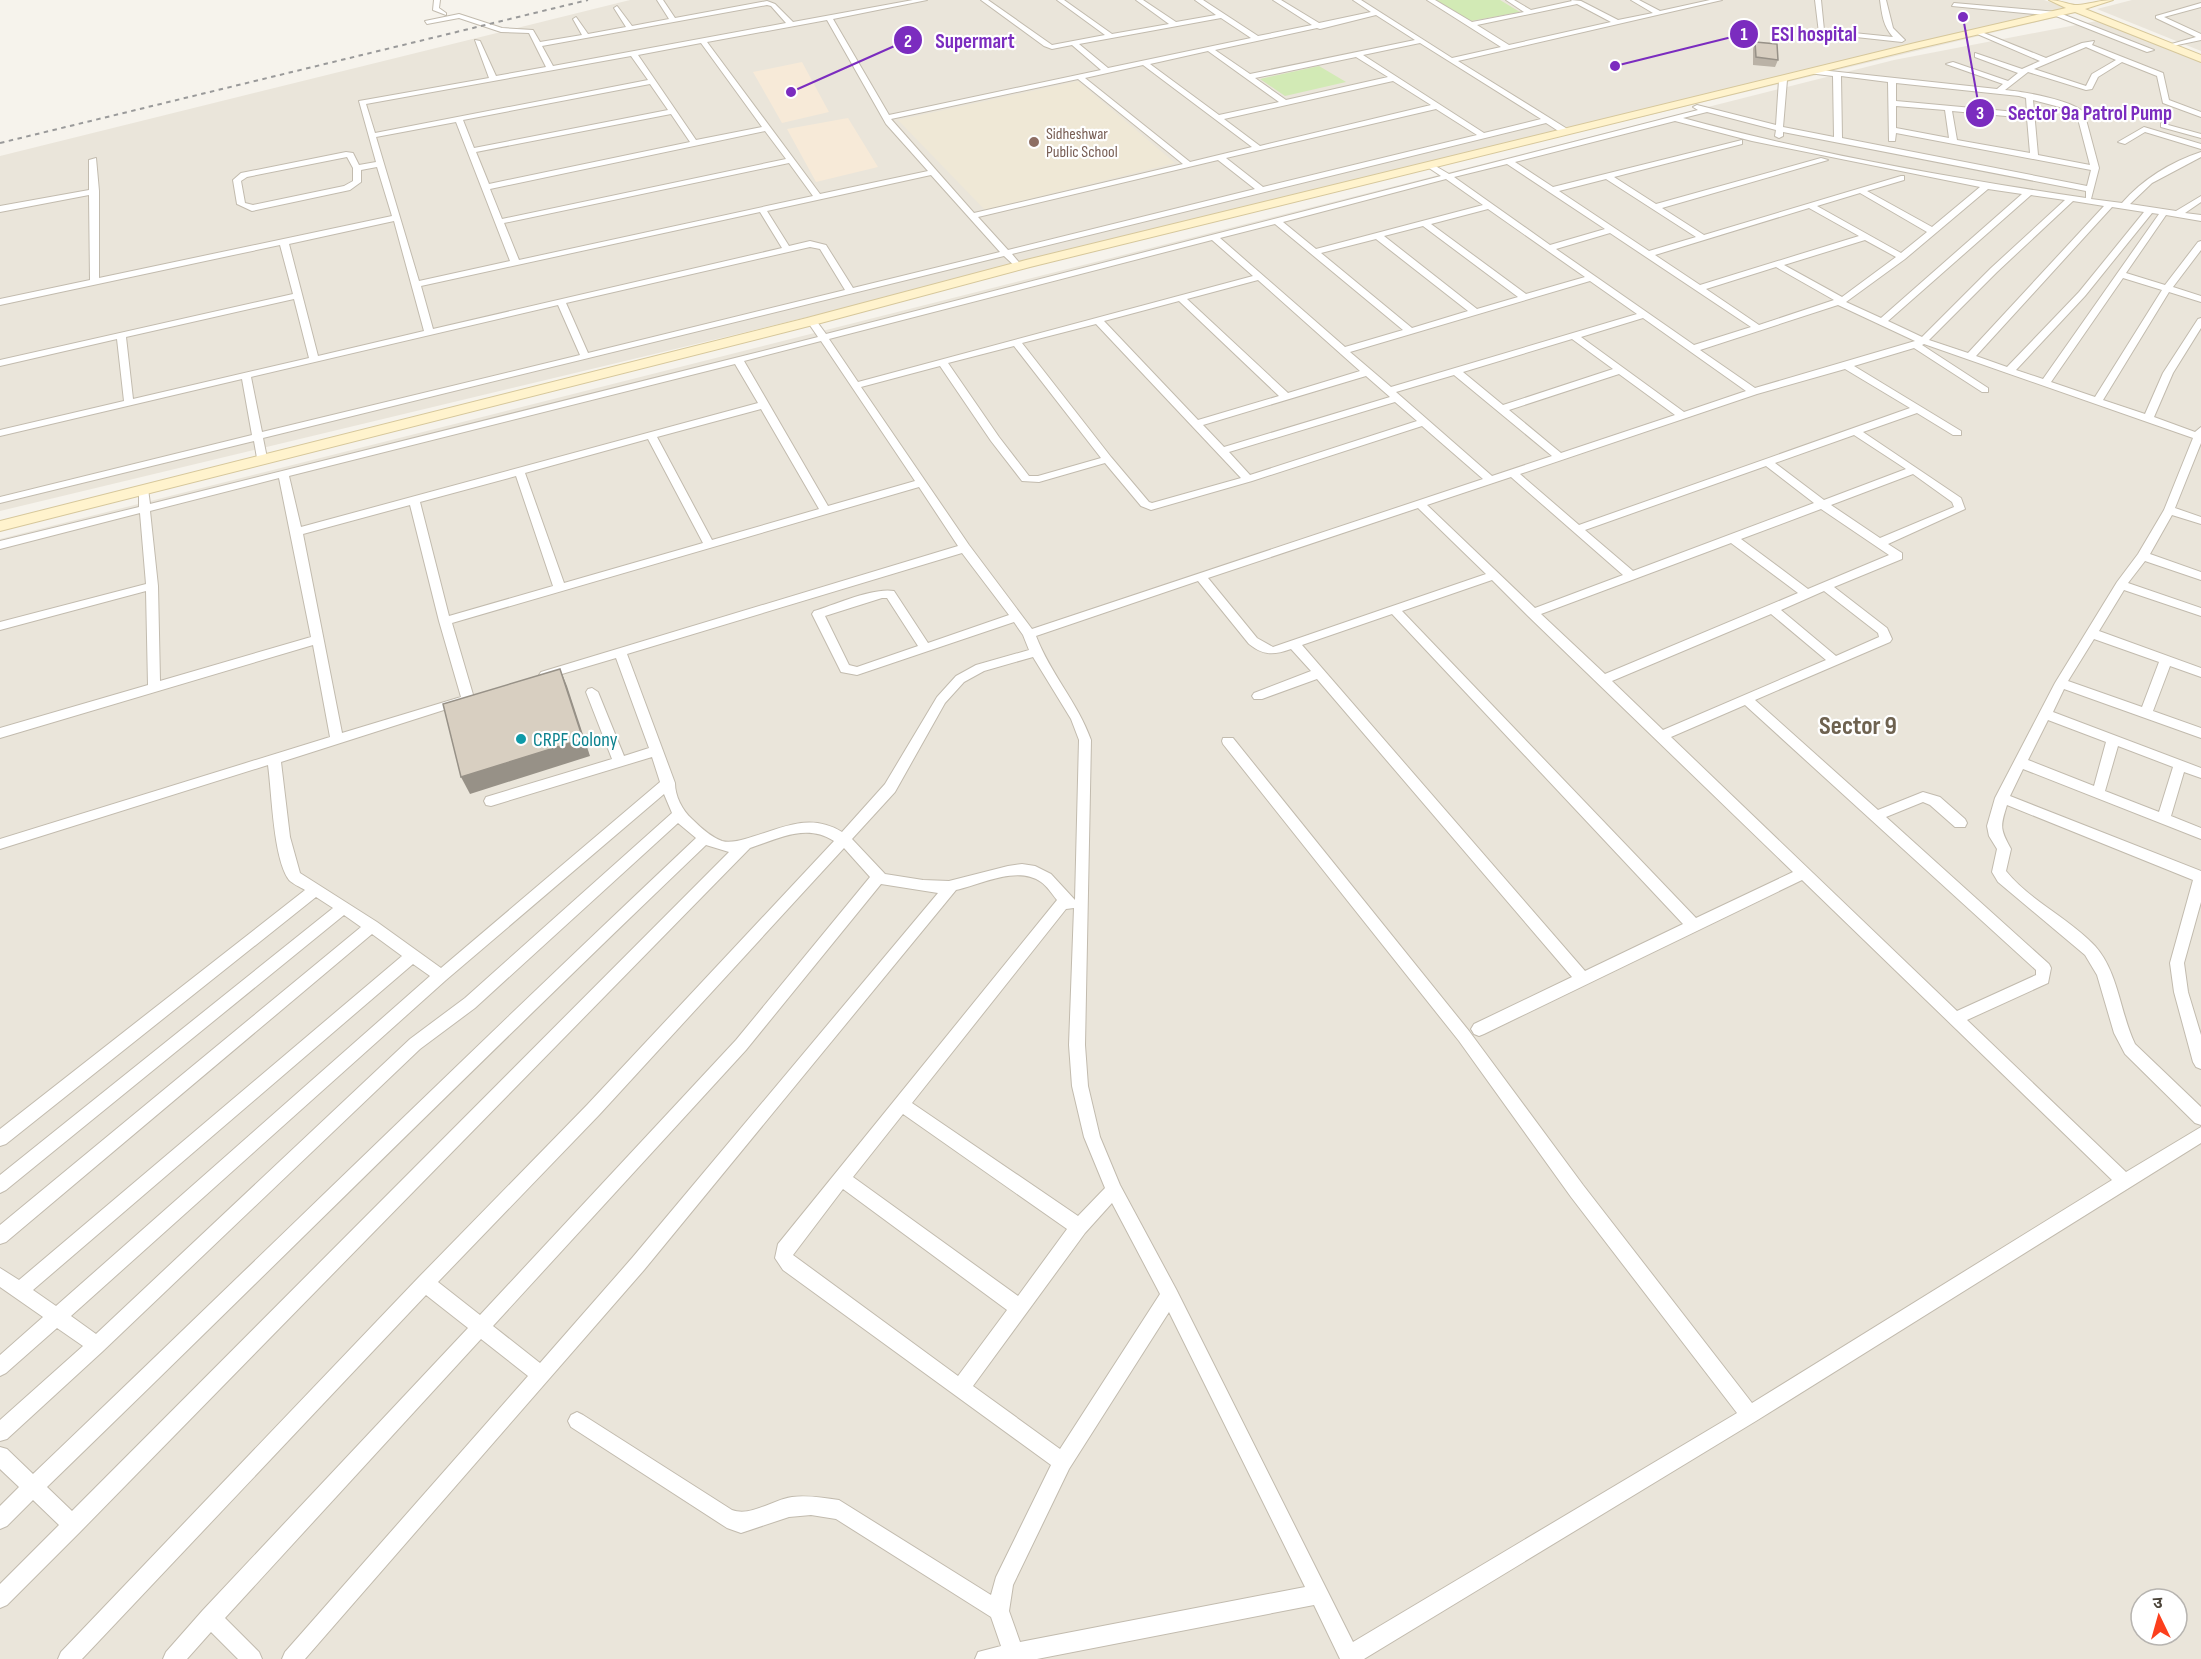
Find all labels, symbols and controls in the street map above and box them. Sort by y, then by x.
callout: ESI hospital [1729,14,1869,53]
callout: Supermart [893,21,1027,60]
text: ESI hospital [1771,22,1857,47]
text: 1 [1740,24,1748,45]
text: Supermart [935,29,1015,54]
text: 2 [904,31,912,52]
callout: Sector 9a Patrol Pump [1965,93,2184,132]
text: Sector 9a Patrol Pump [2008,101,2172,126]
text: 3 [1976,103,1984,124]
place label: Sidheshwar Public School [1046,125,1118,162]
marker: Sidheshwar Public School [1027,135,1041,149]
district label: Sector 9 [1819,711,1897,742]
place label: CRPF Colony [533,728,618,752]
marker: CRPF Colony [514,732,528,746]
north arrow [2129,1587,2189,1647]
text: उ [2152,1594,2164,1613]

